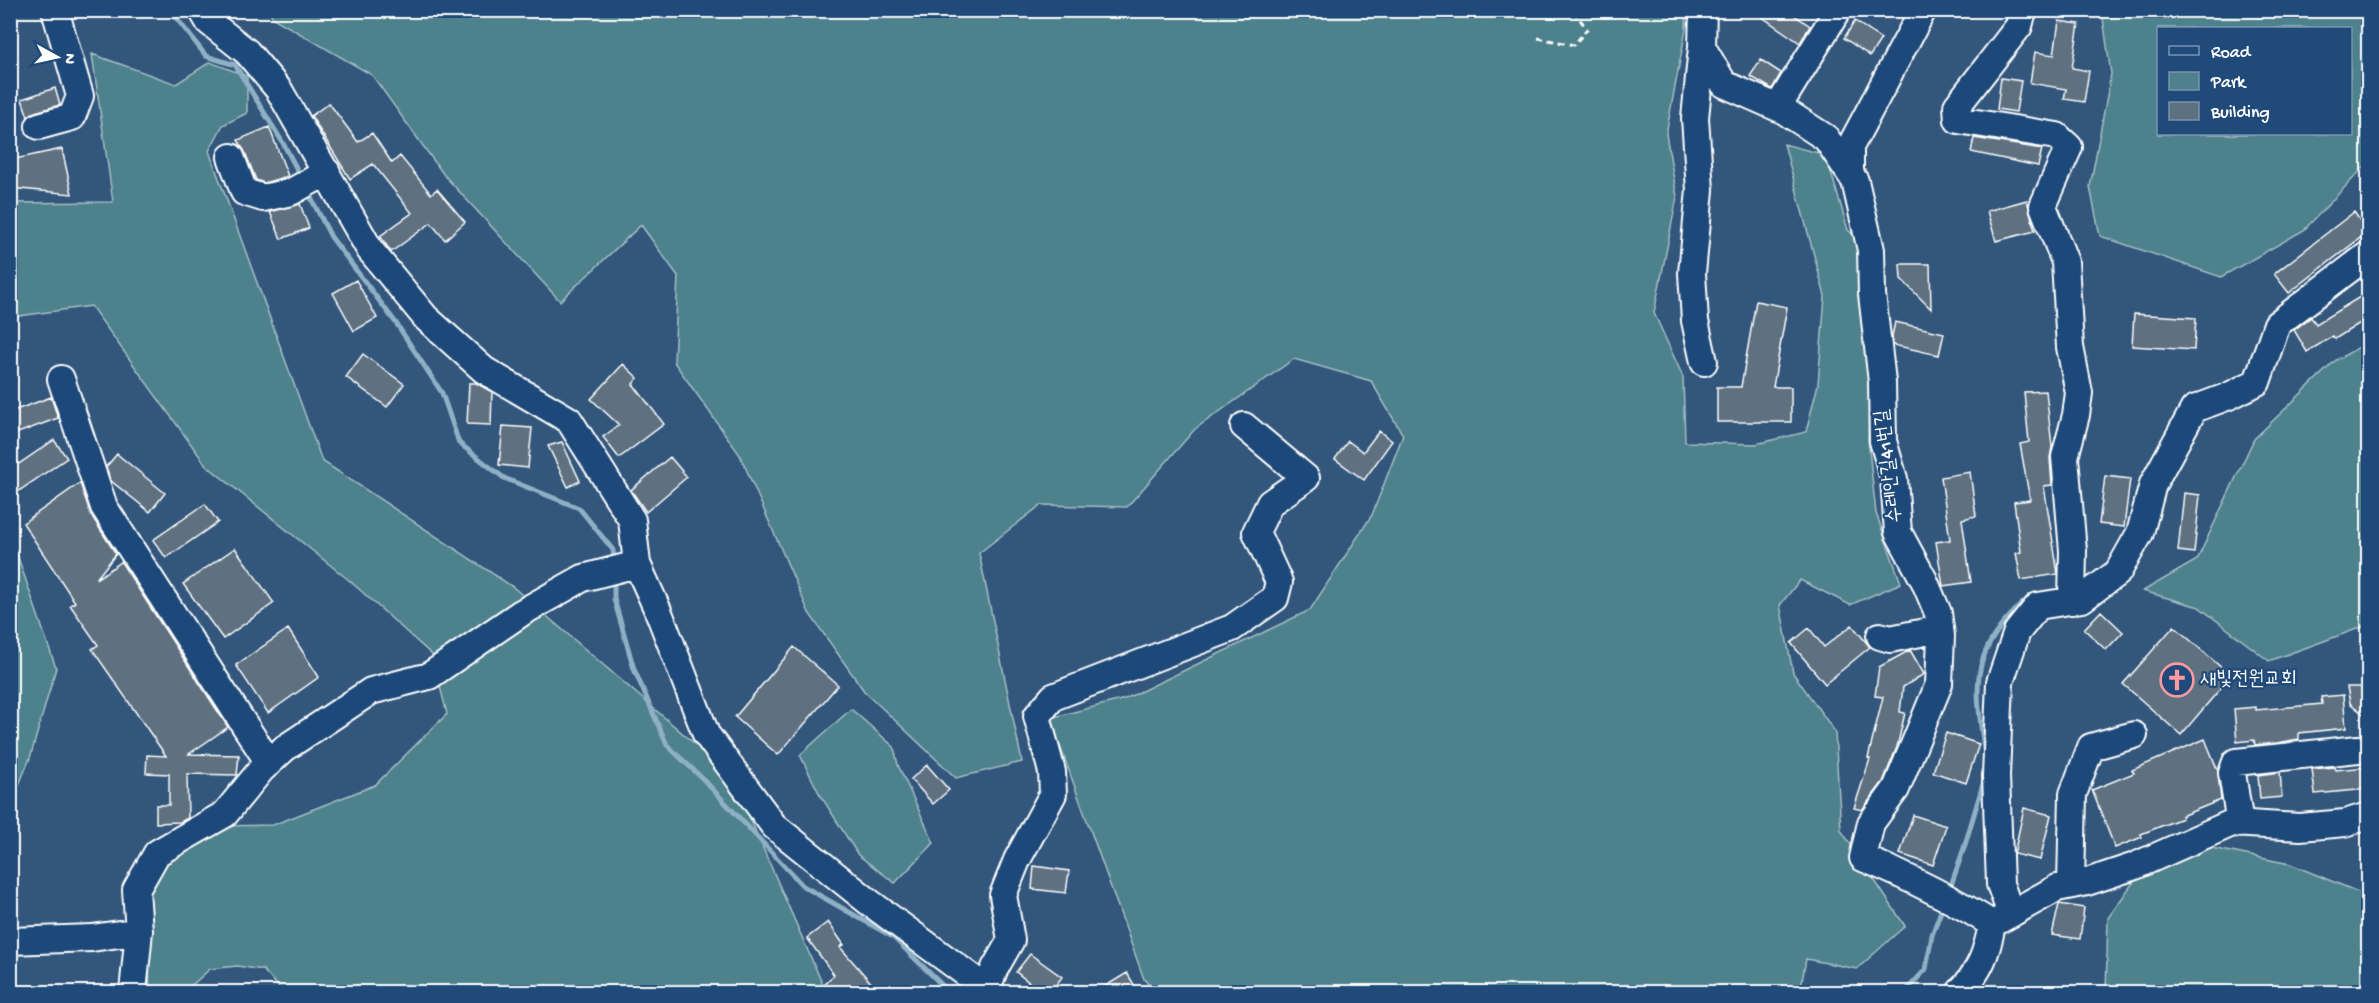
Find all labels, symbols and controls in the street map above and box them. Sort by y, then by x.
north arrow [27,27,87,87]
legend [2157,27,2352,135]
text: Road [2211,43,2252,64]
text: N [58,52,79,66]
text: Park [2210,73,2247,94]
text: Building [2210,103,2270,124]
street label: 수레안길41번길 [1872,408,1908,524]
church icon: 새빛전원교회 [2159,662,2195,698]
place label: 새빛전원교회 [2200,669,2297,692]

